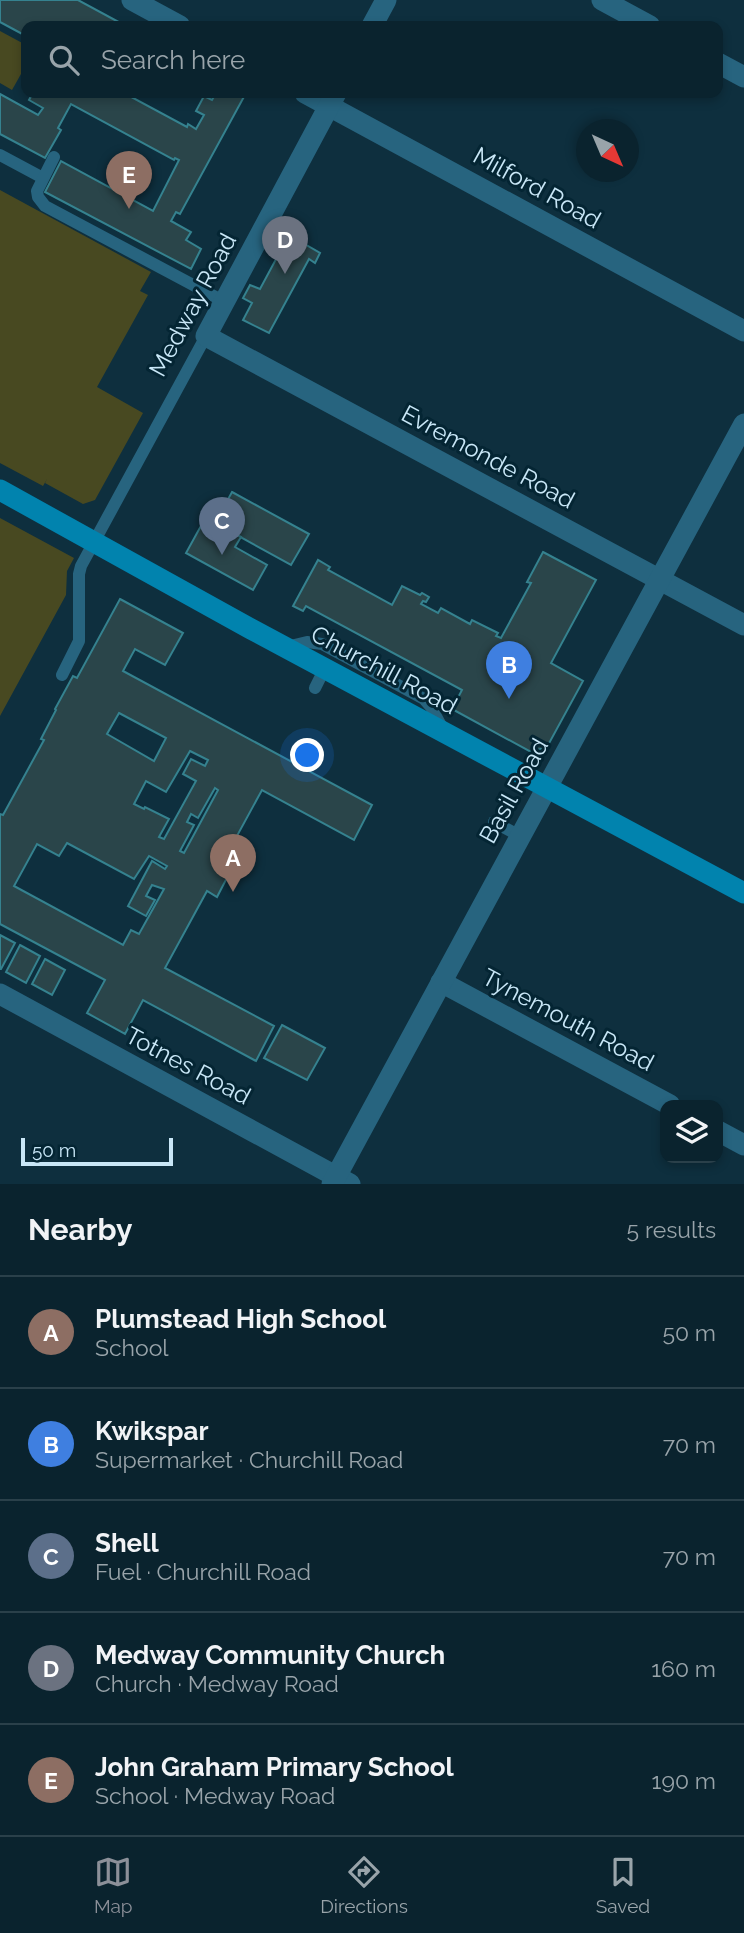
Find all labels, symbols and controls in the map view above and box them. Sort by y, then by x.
search box [21,21,723,98]
icon: search [45,41,83,79]
text: Search here [101,45,245,75]
north arrow [576,119,639,182]
street label: Milford Road [468,141,606,235]
pin: E [106,151,152,209]
pin: D [262,216,308,274]
street label: Medway Road [143,228,242,381]
street label: Evremonde Road [397,399,580,514]
pin: C [199,497,245,555]
street label: Churchill Road [306,619,462,720]
pin: B [486,641,532,699]
street label: Basil Road [473,733,554,848]
your location [290,738,324,772]
pin: A [210,834,256,892]
street label: Tynemouth Road [478,962,659,1077]
street label: Totnes Road [121,1020,256,1111]
map controls [660,1100,723,1163]
button: layers [660,1100,723,1163]
scale bar [21,1135,173,1167]
text: 50 m [32,1139,76,1161]
text: Nearby [28,1212,132,1247]
text: 5 results [627,1216,716,1243]
text: Plumstead High School [95,1304,386,1334]
text: A [43,1319,59,1346]
text: 50 m [662,1319,716,1346]
text: School [95,1334,169,1361]
text: Kwikspar [95,1416,209,1446]
text: B [43,1431,59,1458]
text: 70 m [663,1431,716,1458]
text: Supermarket · Churchill Road [95,1446,403,1473]
text: Shell [95,1528,159,1558]
text: C [43,1543,59,1570]
text: 70 m [663,1543,716,1570]
text: Fuel · Churchill Road [95,1558,311,1585]
text: Medway Community Church [95,1640,445,1670]
text: D [43,1655,59,1682]
text: 160 m [651,1655,716,1682]
text: Church · Medway Road [95,1670,339,1697]
text: John Graham Primary School [95,1752,454,1782]
text: E [44,1767,58,1794]
text: 190 m [652,1767,716,1794]
text: School · Medway Road [95,1782,335,1809]
tab: Map [94,1853,133,1917]
tab: Directions [320,1853,408,1917]
tab: Saved [596,1853,650,1917]

